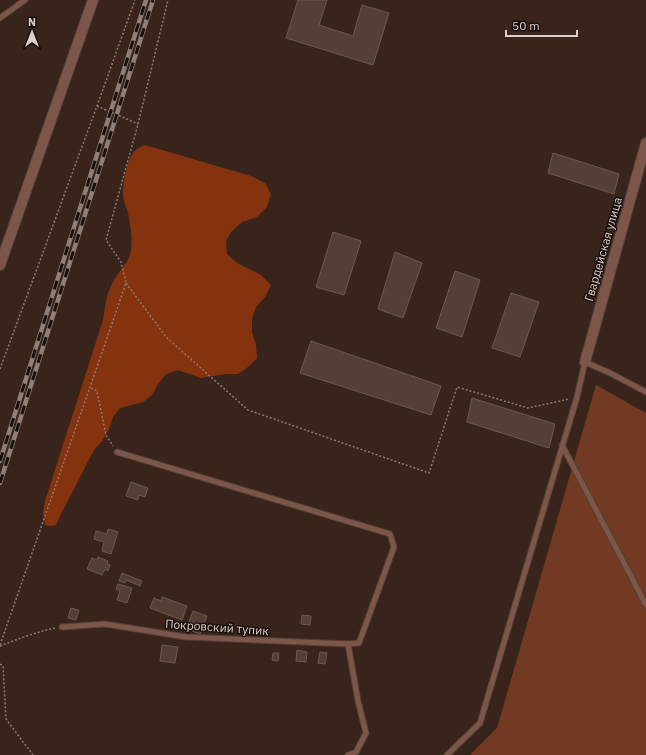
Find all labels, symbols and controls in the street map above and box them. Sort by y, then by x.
north arrow [12,12,52,52]
scale bar [506,12,577,38]
text: N [28,15,36,29]
text: 50 m [512,18,540,33]
street label: Гвардейская улица [581,195,625,303]
street label: Покровский тупик [165,616,270,638]

